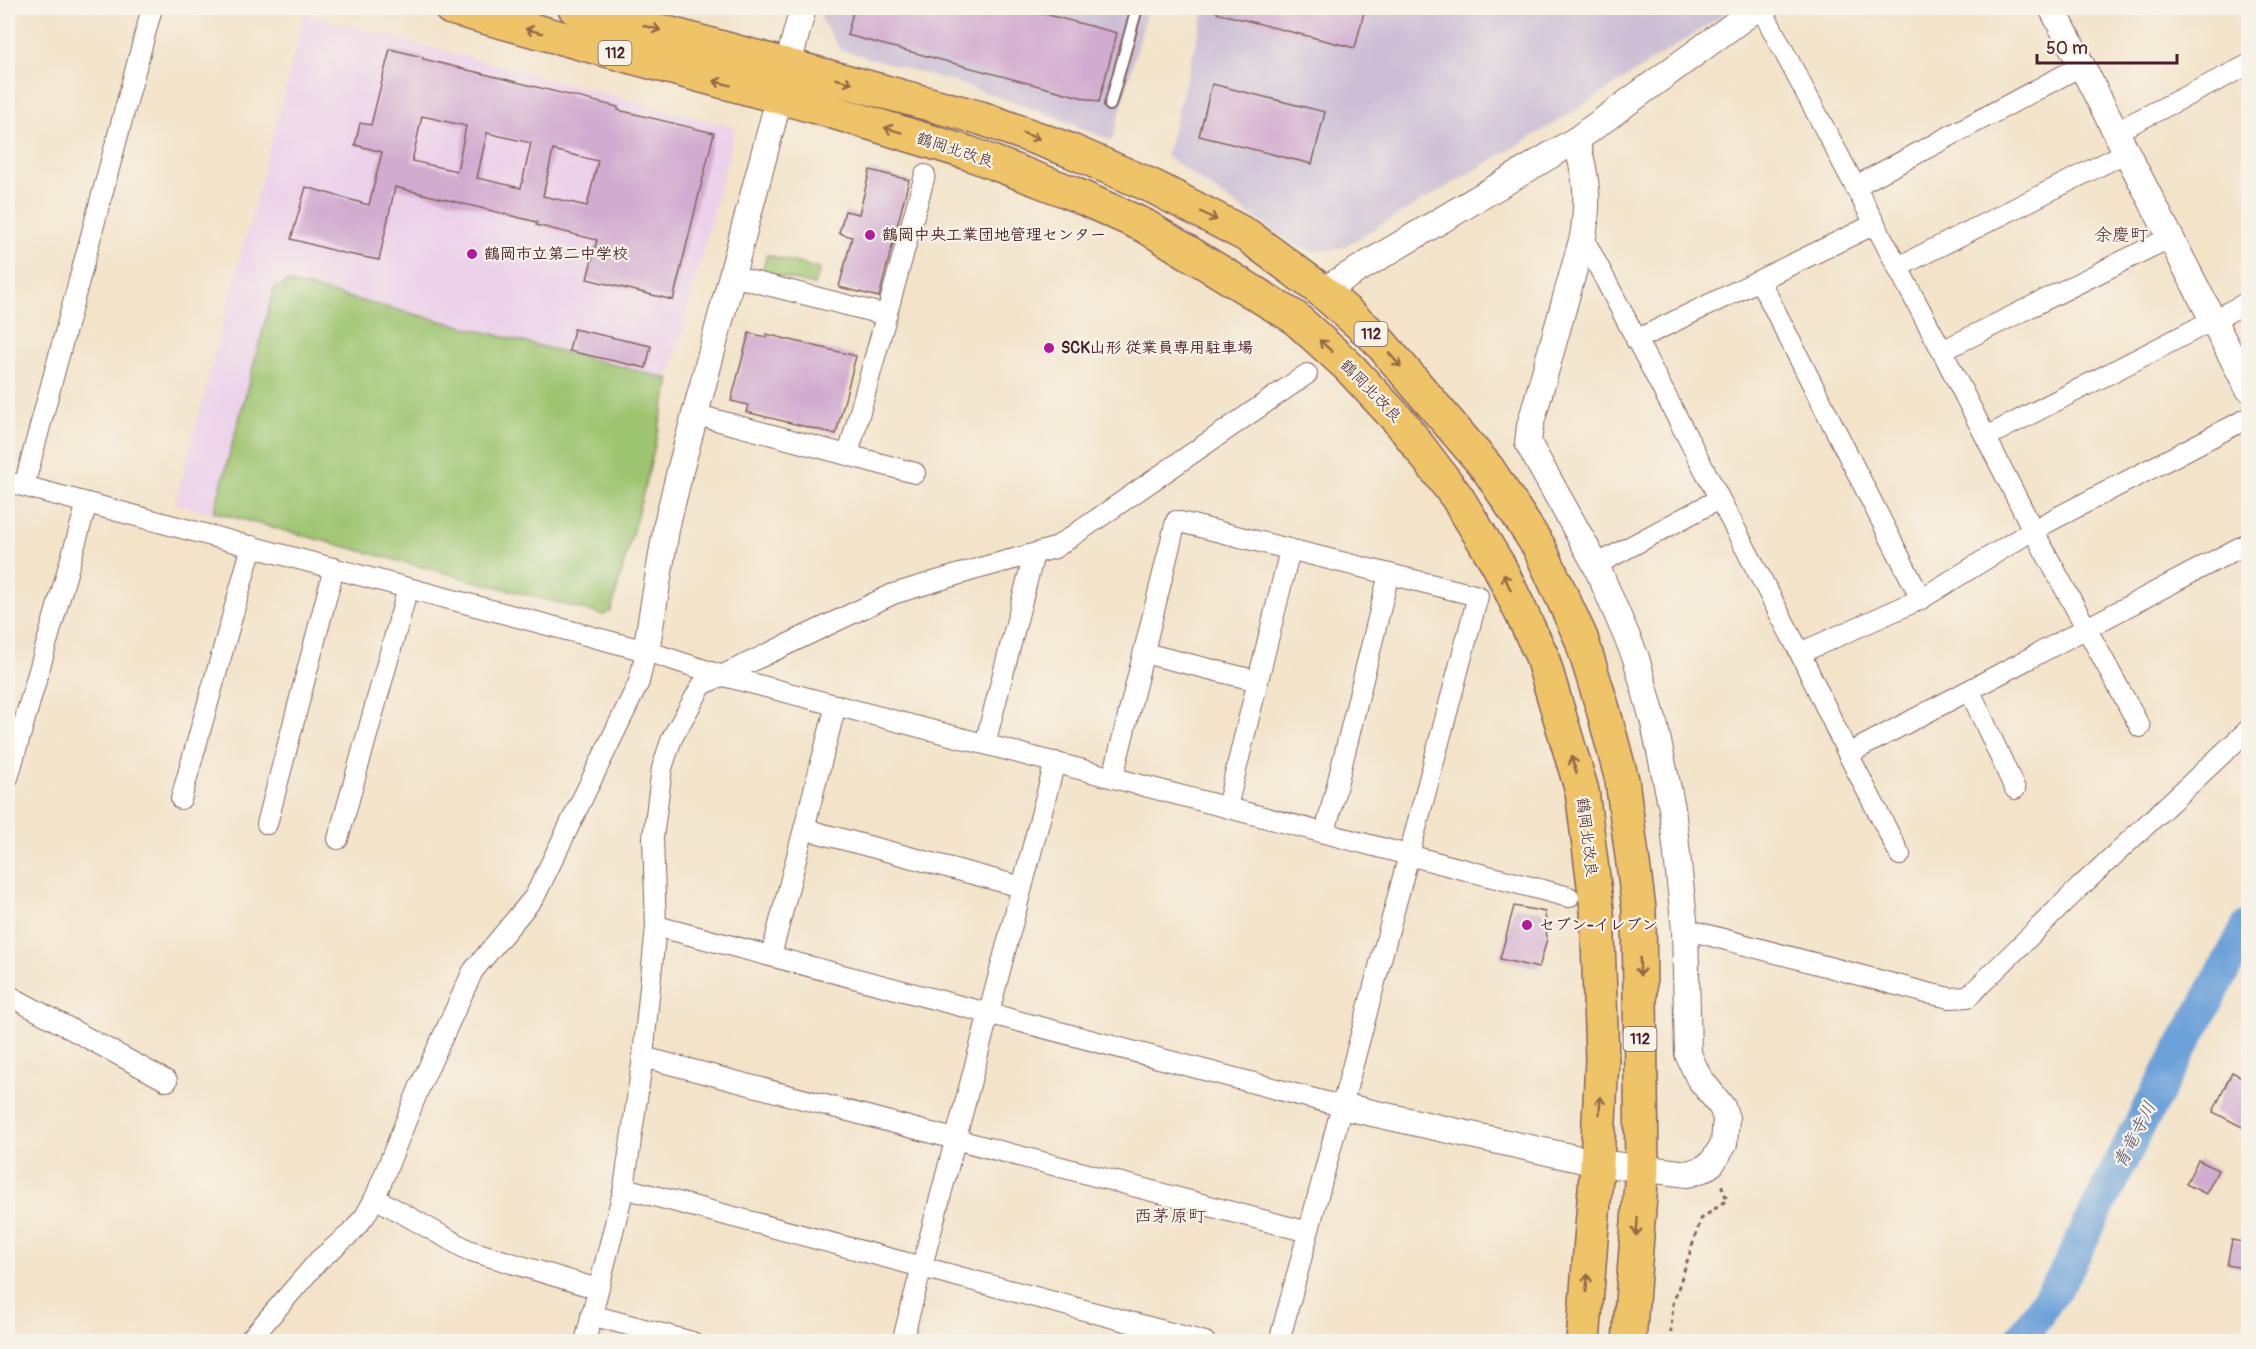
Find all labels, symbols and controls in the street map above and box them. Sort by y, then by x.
one-way arrow [642,23,661,34]
one-way arrow [525,24,544,36]
scale bar [2037,27,2176,65]
text: 50 m [2046,37,2088,60]
road number: 112 [598,41,632,65]
one-way arrow [834,75,853,87]
one-way arrow [713,76,732,88]
one-way arrow [884,124,903,135]
street label: 鶴岡北改良 [914,128,996,172]
one-way arrow [1021,132,1040,143]
one-way arrow [1200,210,1217,222]
district label: 余慶町 [2094,224,2148,247]
place label: 鶴岡中央工業団地管理センター [882,225,1106,245]
marker: 鶴岡中央工業団地管理センター [863,228,877,242]
place label: 鶴岡市立第二中学校 [484,244,628,264]
marker: 鶴岡市立第二中学校 [465,247,479,261]
road number: 112 [1354,322,1388,346]
place label: SCK山形 従業員専用駐車場 [1061,338,1253,358]
one-way arrow [1318,339,1333,353]
marker: SCK山形 従業員専用駐車場 [1042,341,1056,355]
one-way arrow [1388,352,1402,367]
street label: 鶴岡北改良 [1336,355,1406,427]
one-way arrow [1501,574,1512,592]
one-way arrow [1568,756,1579,775]
street label: 鶴岡北改良 [1572,796,1602,878]
place label: セブン-イレブン [1539,915,1658,935]
marker: セブン-イレブン [1520,918,1534,932]
one-way arrow [1634,957,1645,977]
road number: 112 [1624,1027,1656,1051]
one-way arrow [1594,1095,1605,1115]
water label: 青竜寺川 [2108,1098,2162,1172]
district label: 西茅原町 [1134,1205,1206,1228]
one-way arrow [1631,1217,1642,1237]
one-way arrow [1582,1274,1593,1294]

